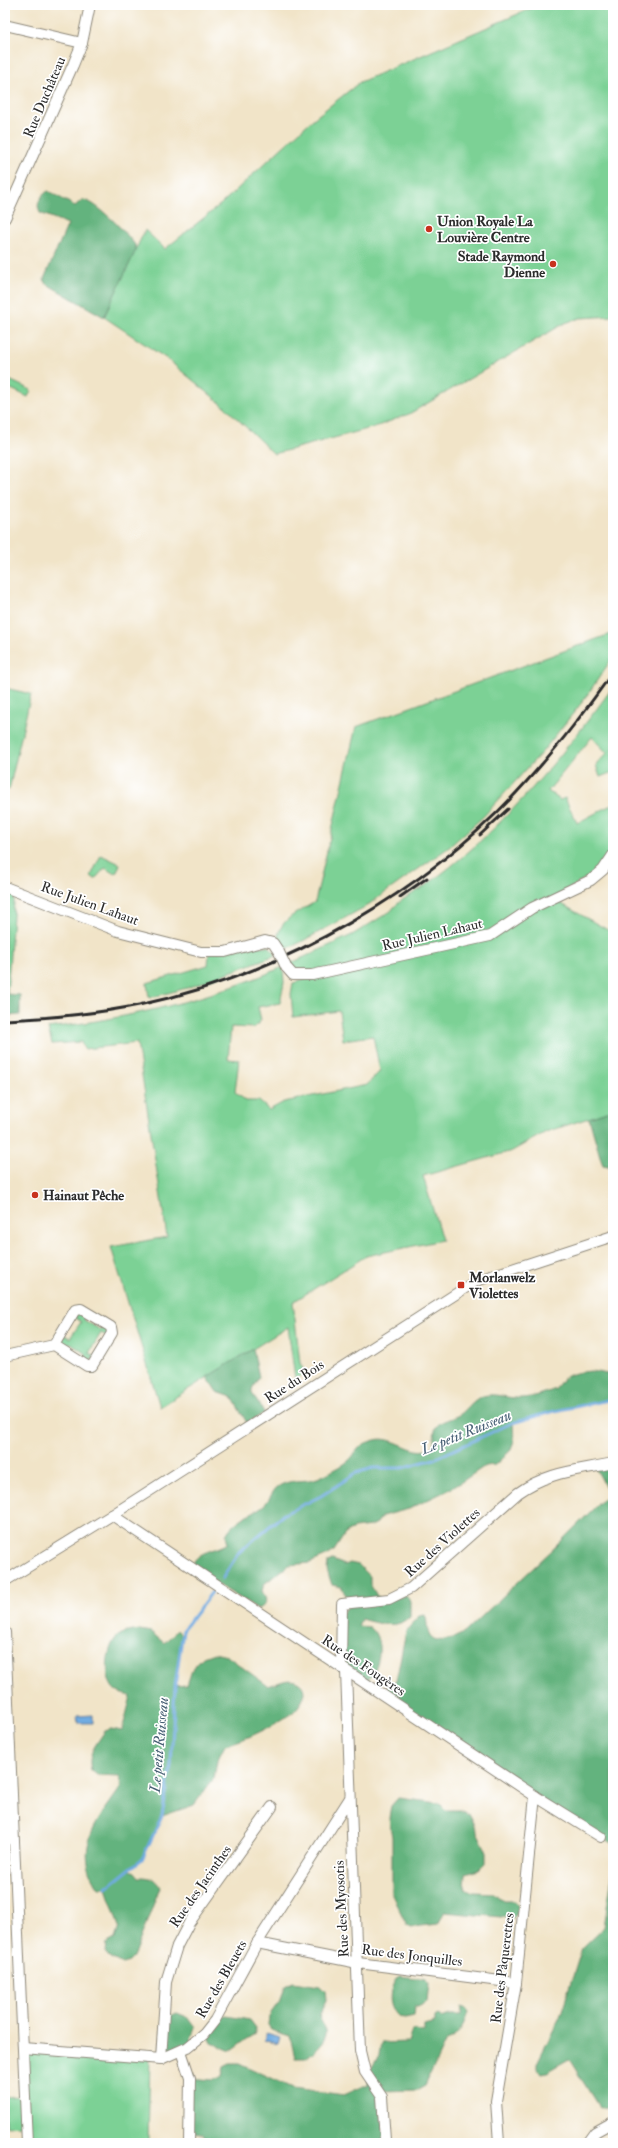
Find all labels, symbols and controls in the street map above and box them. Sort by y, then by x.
street label: Rue Duchâteau [20,54,69,140]
place label: Union Royale La Louvière Centre [437,213,534,246]
marker: Union Royale La Louvière Centre [424,224,434,234]
place label: Stade Raymond Dienne [458,248,545,281]
marker: Stade Raymond Dienne [548,259,558,269]
street label: Rue Julien Lahaut [39,878,141,929]
street label: Rue Julien Lahaut [380,915,484,954]
place label: Hainaut Pêche [43,1187,124,1204]
marker: Hainaut Pêche [30,1190,40,1200]
place label: Morlanwelz Violettes [468,1269,536,1302]
marker: Morlanwelz Violettes [456,1280,466,1290]
street label: Rue du Bois [261,1356,327,1407]
water label: Le petit Ruisseau [417,1406,514,1460]
street label: Rue des Violettes [401,1504,484,1581]
street label: Rue des Fougères [319,1631,409,1700]
water label: Le petit Ruisseau [146,1697,173,1794]
street label: Rue des Jacinthes [166,1842,235,1931]
street label: Rue des Myosotis [330,1860,354,1958]
street label: Rue des Pâquerettes [487,1912,518,2024]
street label: Rue des Bleuets [192,1937,251,2021]
street label: Rue des Jonquilles [360,1941,464,1970]

